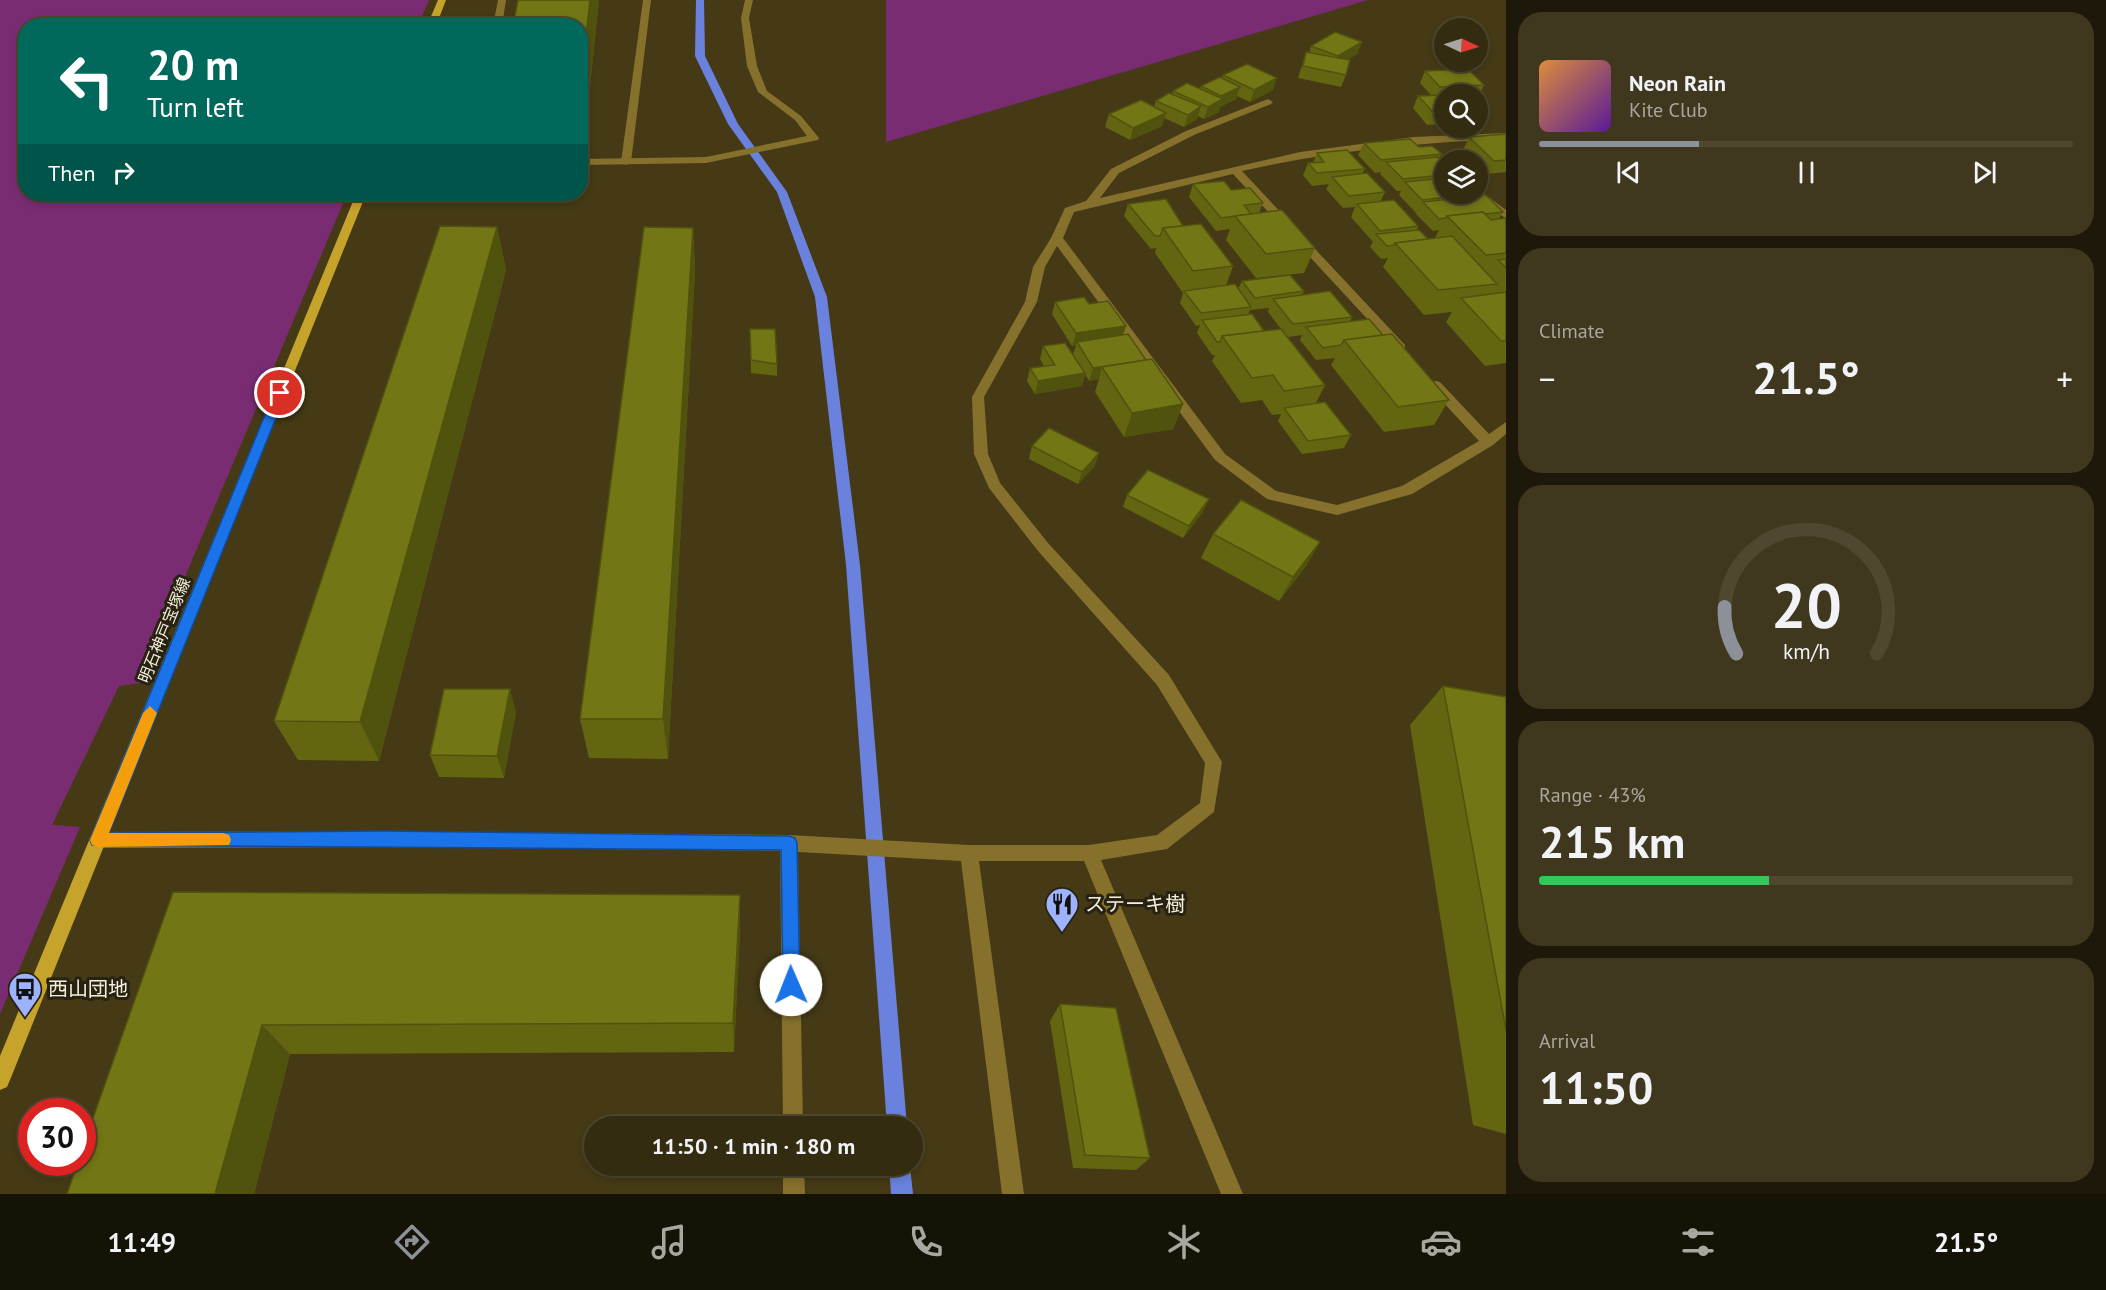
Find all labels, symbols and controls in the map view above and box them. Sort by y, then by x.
north arrow [1434,18,1488,72]
map controls [1434,18,1488,204]
text: 20 m [147,37,239,92]
icon: left [48,42,126,120]
text: Neon Rain [1629,69,1726,97]
button: search [1434,84,1488,138]
text: Turn left [147,90,244,124]
text: Kite Club [1629,97,1707,123]
button: layers [1434,150,1488,204]
icon: right [107,156,140,189]
icon: previous [1612,156,1645,189]
icon: pause [1790,156,1823,189]
icon: next [1968,156,2001,189]
text: Then [48,159,95,187]
text: Climate [1539,318,1605,344]
text: 21.5° [1752,348,1860,406]
text: − [1539,357,1556,400]
text: + [2056,357,2073,400]
pin [254,367,305,418]
icon: arrive [263,376,296,409]
text: 20 [1771,564,1841,645]
street label: 明石神戸宝塚線 [134,574,194,686]
text: km/h [1782,637,1829,665]
text: Range · 43% [1539,782,1646,808]
text: 215 km [1539,812,1685,870]
restaurant icon: ステーキ樹 [1044,886,1080,933]
place label: ステーキ樹 [1085,891,1185,917]
position arrow [759,953,823,1017]
bus stop icon: 西山団地 [7,971,43,1018]
place label: 西山団地 [48,976,128,1002]
text: Arrival [1539,1028,1595,1054]
text: 11:50 [1539,1058,1653,1116]
speed limit sign: 30 [18,1098,96,1176]
text: 11:50 · 1 min · 180 m [652,1132,855,1160]
icon: directions [391,1221,433,1263]
icon: music [648,1221,690,1263]
icon: phone [905,1221,947,1263]
icon: climate [1163,1221,1205,1263]
icon: car [1420,1221,1462,1263]
icon: filters [1677,1221,1719,1263]
text: 11:49 [108,1225,176,1259]
text: 21.5° [1934,1225,1998,1259]

